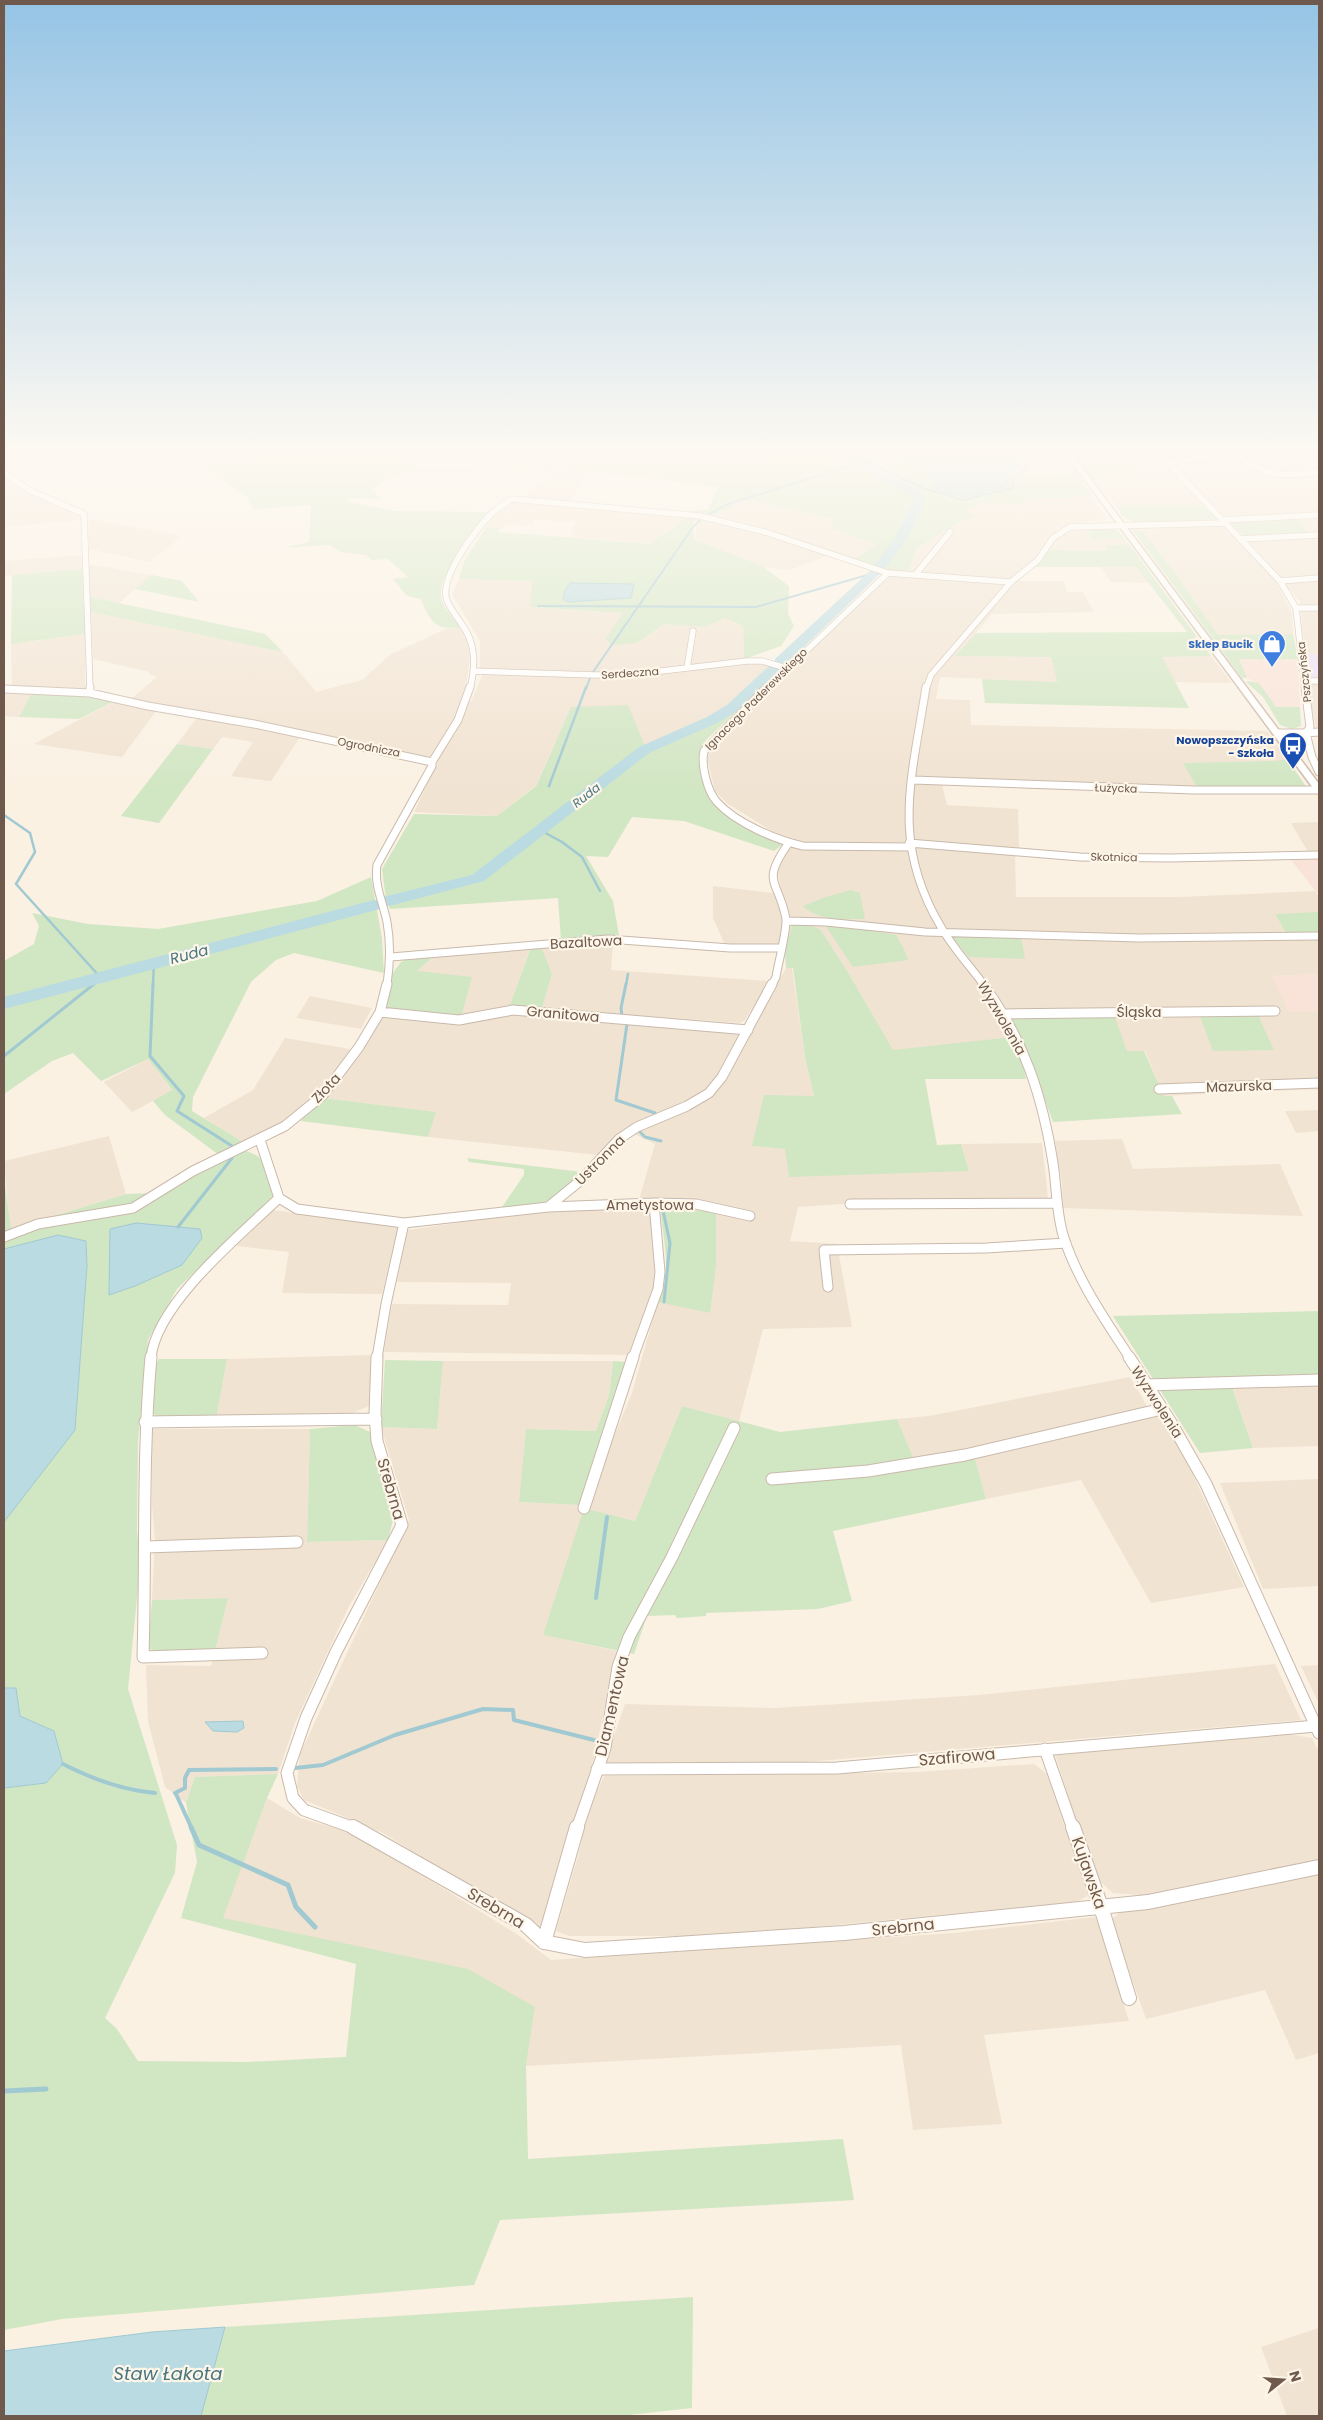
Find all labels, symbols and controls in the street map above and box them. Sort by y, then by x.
shop icon: Sklep Bucik [1257,629,1287,668]
place label: Sklep Bucik [1188,636,1253,652]
street label: Pszczyńska [1293,641,1315,703]
street label: Ignacego Paderewskiego [701,644,811,754]
street label: Serdeczna [601,663,659,683]
bus stop icon: Nowopszczyńska - Szkoła [1278,731,1308,770]
place label: Nowopszczyńska - Szkoła [1176,732,1274,761]
street label: Ogrodnicza [336,733,402,761]
water label: Ruda [568,779,604,811]
street label: Łużycka [1094,779,1138,797]
street label: Skotnica [1090,849,1138,865]
street label: Bazaltowa [549,930,623,954]
water label: Ruda [167,939,211,969]
street label: Wyzwolenia [973,977,1031,1059]
street label: Granitowa [526,1001,600,1027]
street label: Śląska [1116,1002,1162,1022]
street label: Złota [307,1069,345,1107]
street label: Mazurska [1206,1075,1272,1097]
street label: Ustronna [571,1131,629,1189]
street label: Ametystowa [606,1195,694,1215]
street label: Wyzwolenia [1126,1362,1188,1442]
street label: Srebrna [371,1455,411,1523]
street label: Diamentowa [589,1653,635,1759]
street label: Szafirowa [918,1742,996,1772]
street label: Kujawska [1066,1834,1112,1912]
street label: Srebrna [463,1882,529,1934]
street label: Srebrna [870,1912,936,1942]
north arrow [1258,2355,1308,2405]
water label: Staw Łakota [114,2361,222,2386]
text: N [1284,2368,1307,2384]

